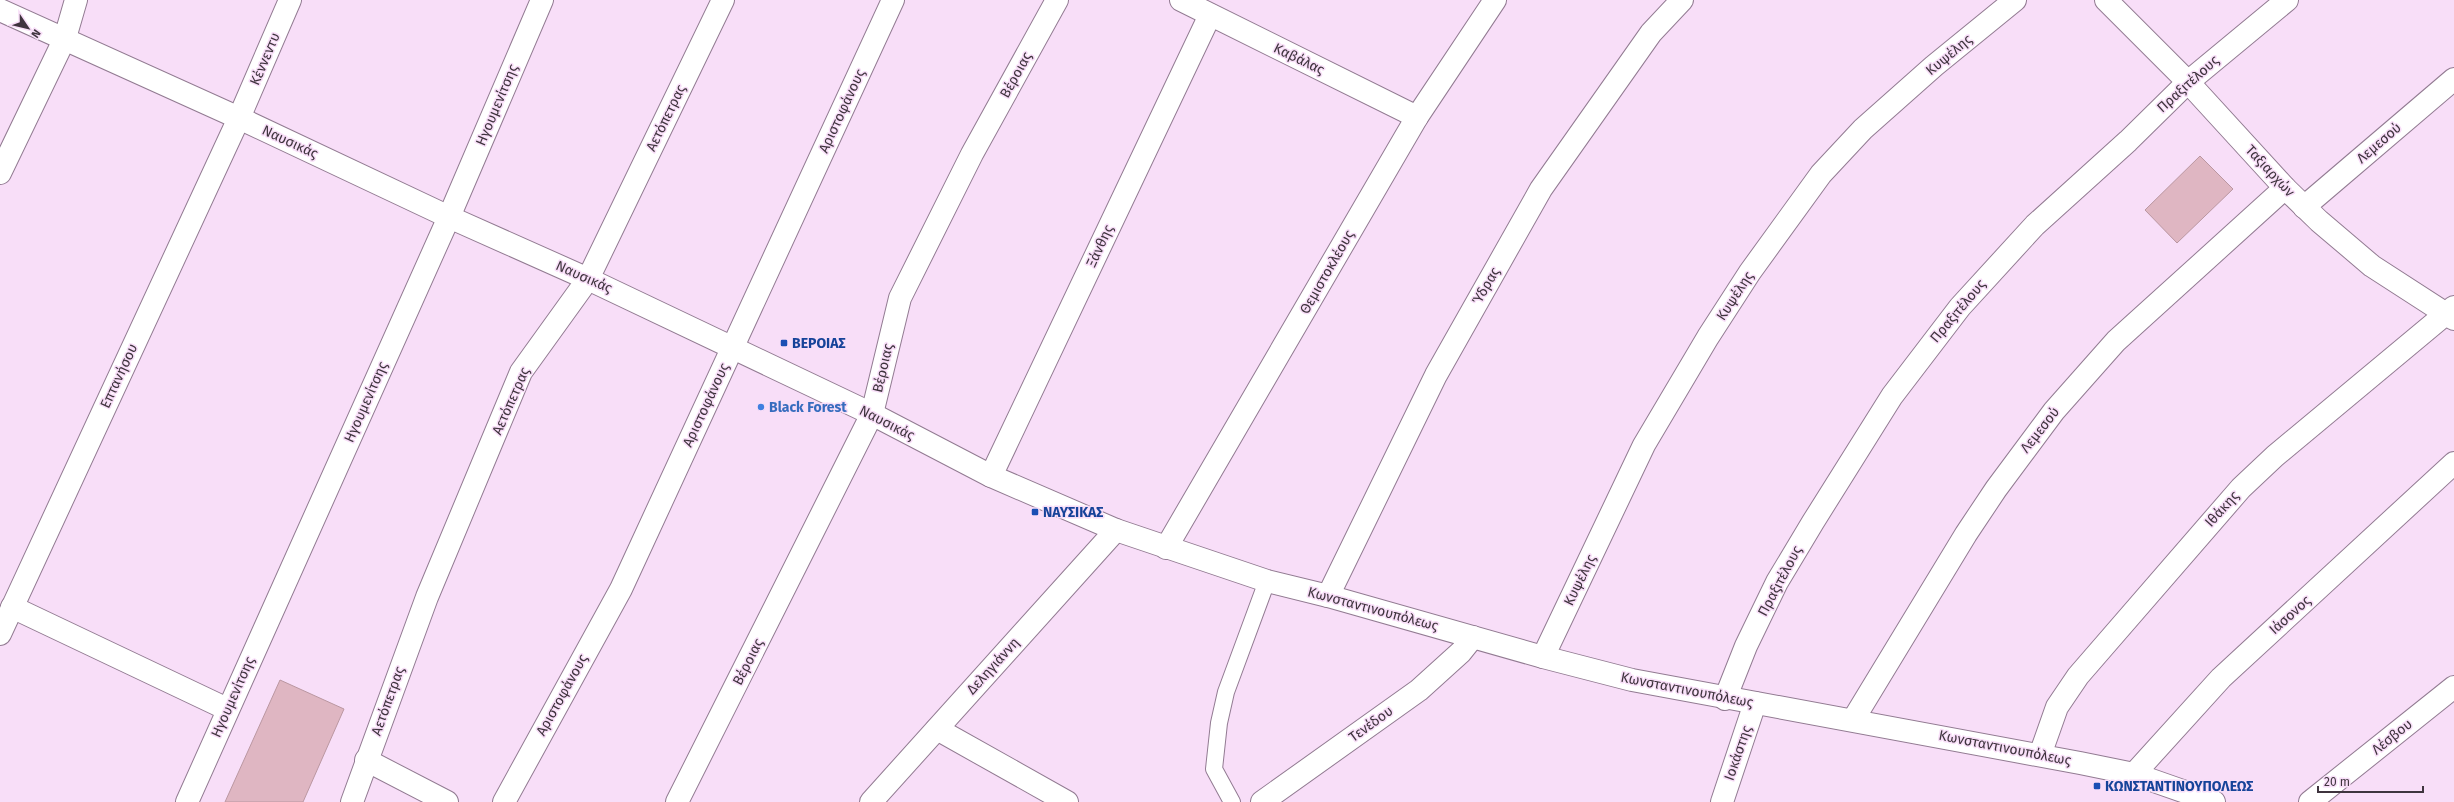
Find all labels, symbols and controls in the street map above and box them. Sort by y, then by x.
north arrow [8,8,48,48]
text: N [28,27,43,40]
street label: Κέννεντυ [246,30,284,88]
street label: Κυψέλης [1923,31,1976,79]
street label: Καβάλας [1271,39,1328,79]
street label: Βέροιας [996,49,1036,101]
street label: Πραξιτέλους [2154,51,2223,116]
street label: Ηγουμενίτσης [472,61,522,148]
street label: Αριστοφάνους [815,66,869,156]
street label: Αετόπετρας [643,81,690,154]
street label: Λεμεσού [2353,119,2405,167]
street label: Ναυσικάς [259,122,321,163]
street label: Ταξιαρχών [2242,142,2298,201]
street label: Ξάνθης [1083,222,1117,270]
street label: Θεμιστοκλέους [1296,227,1358,317]
street label: Ναυσικάς [553,257,615,297]
street label: Ύδρας [1469,264,1504,308]
street label: Κυψέλης [1713,268,1757,324]
street label: Πραξιτέλους [1927,276,1990,346]
place label: ΒΕΡΟΙΑΣ [792,335,845,352]
marker: ΒΕΡΟΙΑΣ [779,338,789,348]
street label: Επτανήσου [97,341,141,411]
street label: Βέροιας [869,341,897,394]
street label: Ηγουμενίτσης [341,358,392,445]
street label: Αριστοφάνους [679,360,733,450]
street label: Αετόπετρας [489,364,534,437]
place label: Black Forest [769,399,847,416]
marker: Black Forest [756,402,766,412]
street label: Ναυσικάς [856,402,918,444]
street label: Λεμεσού [2017,404,2063,456]
street label: Ιθάκης [2201,487,2243,531]
place label: ΝΑΥΣΙΚΑΣ [1043,504,1103,521]
marker: ΝΑΥΣΙΚΑΣ [1030,507,1040,517]
street label: Πραξιτέλους [1754,542,1806,619]
street label: Κυψέλης [1560,551,1600,608]
street label: Κωνσταντινουπόλεως [1306,583,1441,635]
street label: Ιάσονος [2266,592,2315,638]
street label: Δεληγιάννη [963,634,1023,698]
street label: Βέροιας [729,635,767,688]
street label: Αριστοφάνους [533,651,592,739]
street label: Ηγουμενίτσης [208,653,259,740]
street label: Αετόπετρας [368,664,408,738]
street label: Κωνσταντινουπόλεως [1619,669,1755,711]
street label: Τενέδου [1346,702,1396,746]
street label: Λέσβου [2368,716,2416,758]
street label: Ιοκάστης [1721,723,1755,783]
street label: Κωνσταντινουπόλεως [1937,727,2073,769]
scale bar [2318,768,2423,794]
text: 20 m [2324,775,2350,789]
place label: ΚΩΝΣΤΑΝΤΙΝΟΥΠΟΛΕΩΣ [2105,778,2253,795]
marker: ΚΩΝΣΤΑΝΤΙΝΟΥΠΟΛΕΩΣ [2092,781,2102,791]

